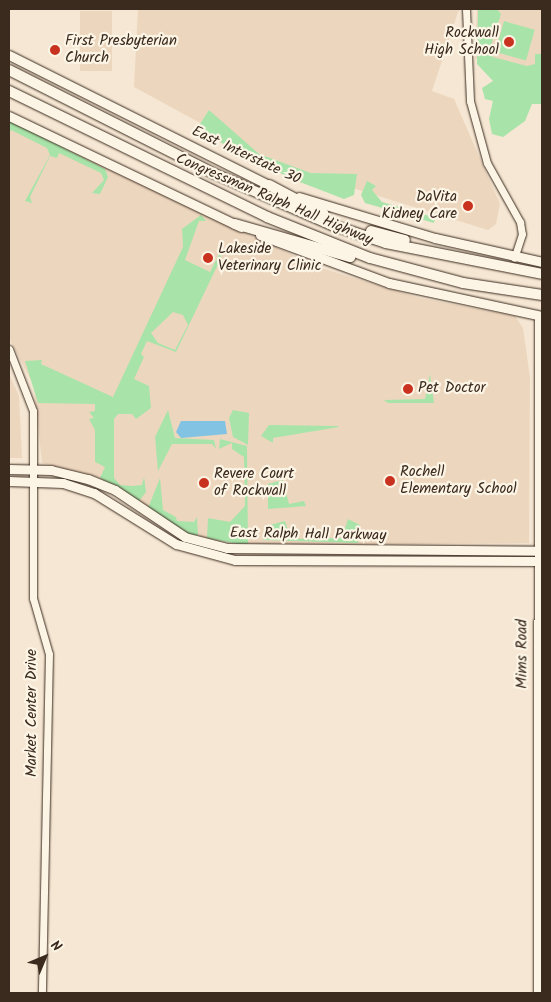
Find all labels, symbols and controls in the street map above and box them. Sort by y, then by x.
place label: Rockwall High School [424,24,499,59]
place label: First Presbyterian Church [65,32,177,67]
marker: Rockwall High School [503,36,515,48]
marker: First Presbyterian Church [49,44,61,56]
street label: East Interstate 30 [189,123,303,189]
street label: Congressman Ralph Hall Highway [173,150,375,250]
place label: DaVita Kidney Care [382,188,457,223]
marker: DaVita Kidney Care [461,199,475,213]
place label: Lakeside Veterinary Clinic [218,240,321,275]
marker: Lakeside Veterinary Clinic [202,252,214,264]
place label: Pet Doctor [418,380,485,398]
marker: Pet Doctor [402,383,414,395]
place label: Rochell Elementary School [400,463,517,498]
place label: Revere Court of Rockwall [214,465,294,500]
marker: Rochell Elementary School [384,475,396,487]
marker: Revere Court of Rockwall [198,477,210,489]
street label: East Ralph Hall Parkway [230,525,386,545]
street label: Mims Road [514,619,532,689]
street label: Market Center Drive [24,649,42,777]
north arrow [20,932,70,982]
text: N [45,935,67,957]

